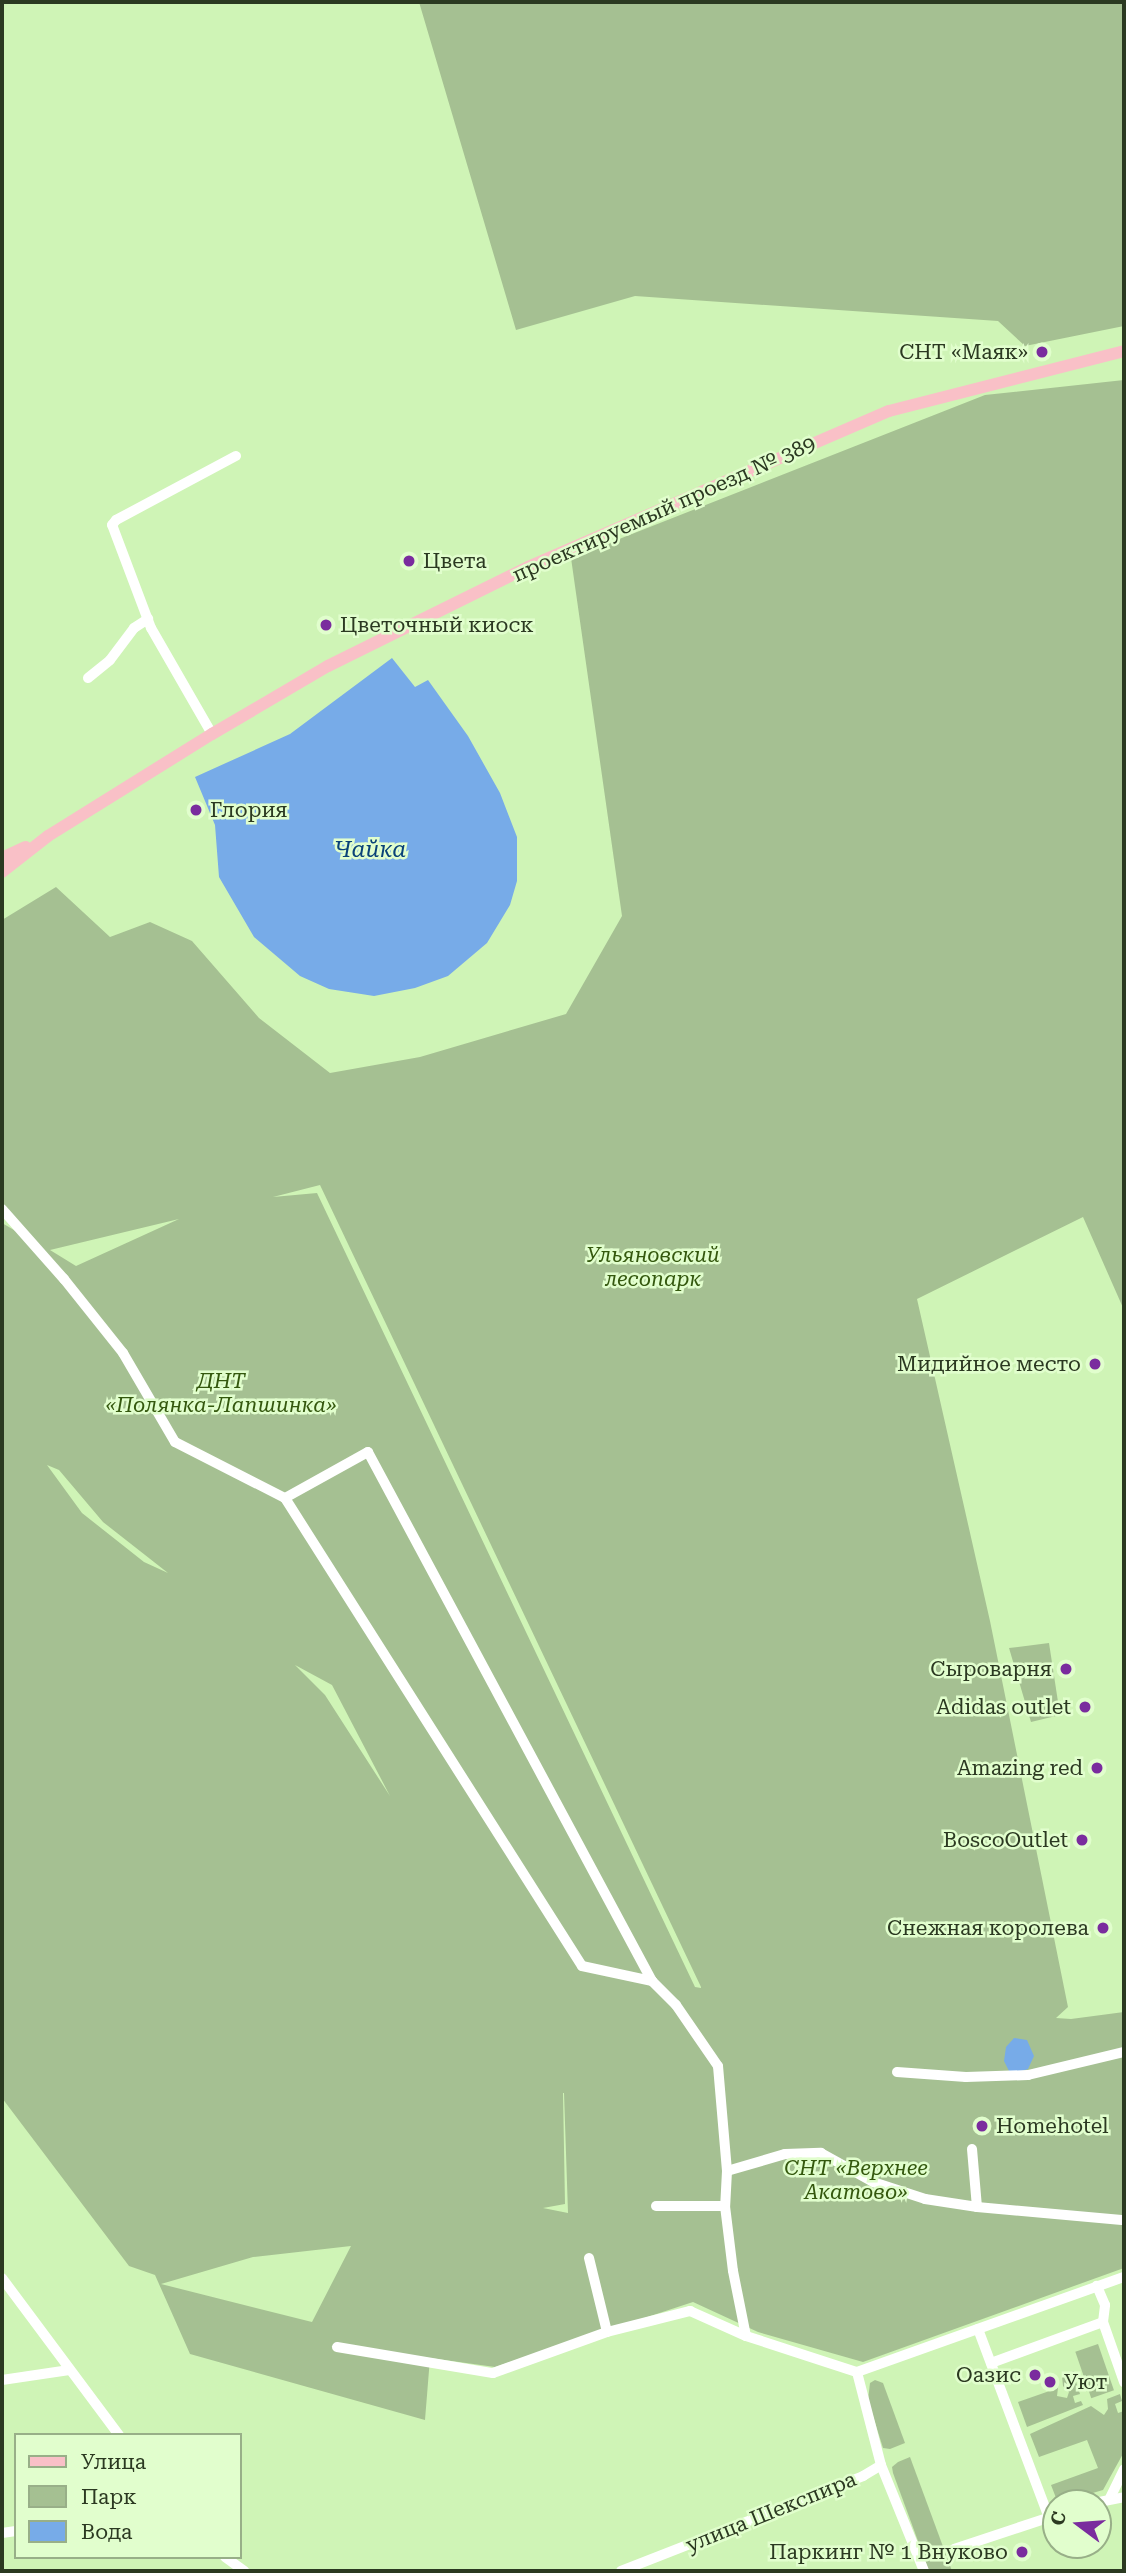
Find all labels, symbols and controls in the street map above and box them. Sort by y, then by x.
place label: СНТ «Маяк» [899,339,1028,365]
marker: СНТ «Маяк» [1034,344,1050,360]
street label: проектируемый проезд № 389 [509,431,819,587]
place label: Цвета [423,548,487,574]
marker: Цвета [401,553,417,569]
place label: Цветочный киоск [340,612,533,638]
marker: Цветочный киоск [318,617,334,633]
place label: Глория [210,797,288,823]
marker: Глория [188,802,204,818]
water label: Чайка [334,836,406,864]
park label: Ульяновский лесопарк [586,1242,720,1292]
place label: Мидийное место [897,1351,1081,1377]
marker: Мидийное место [1087,1356,1103,1372]
park label: ДНТ «Полянка-Лапшинка» [106,1368,336,1418]
place label: Сыроварня [930,1656,1052,1682]
marker: Сыроварня [1058,1661,1074,1677]
place label: Adidas outlet [936,1694,1071,1720]
marker: Adidas outlet [1077,1699,1093,1715]
place label: Amazing red [957,1755,1083,1781]
marker: Amazing red [1089,1760,1105,1776]
place label: BoscoOutlet [943,1827,1068,1853]
marker: BoscoOutlet [1074,1832,1090,1848]
place label: Снежная королева [887,1915,1089,1941]
marker: Снежная королева [1095,1920,1111,1936]
place label: Homehotel [996,2113,1109,2139]
marker: Homehotel [974,2118,990,2134]
park label: СНТ «Верхнее Акатово» [784,2155,928,2205]
place label: Оазис [956,2362,1021,2388]
marker: Оазис [1027,2367,1043,2383]
place label: Уют [1064,2369,1107,2395]
marker: Уют [1042,2374,1058,2390]
legend [14,2433,242,2559]
text: Улица [81,2450,146,2474]
street label: улица Шекспира [682,2466,860,2558]
text: Парк [81,2485,137,2509]
north arrow [1042,2489,1112,2559]
text: С [1045,2509,1071,2528]
text: Вода [81,2520,133,2544]
place label: Паркинг № 1 Внуково [769,2539,1008,2565]
marker: Паркинг № 1 Внуково [1014,2544,1030,2560]

